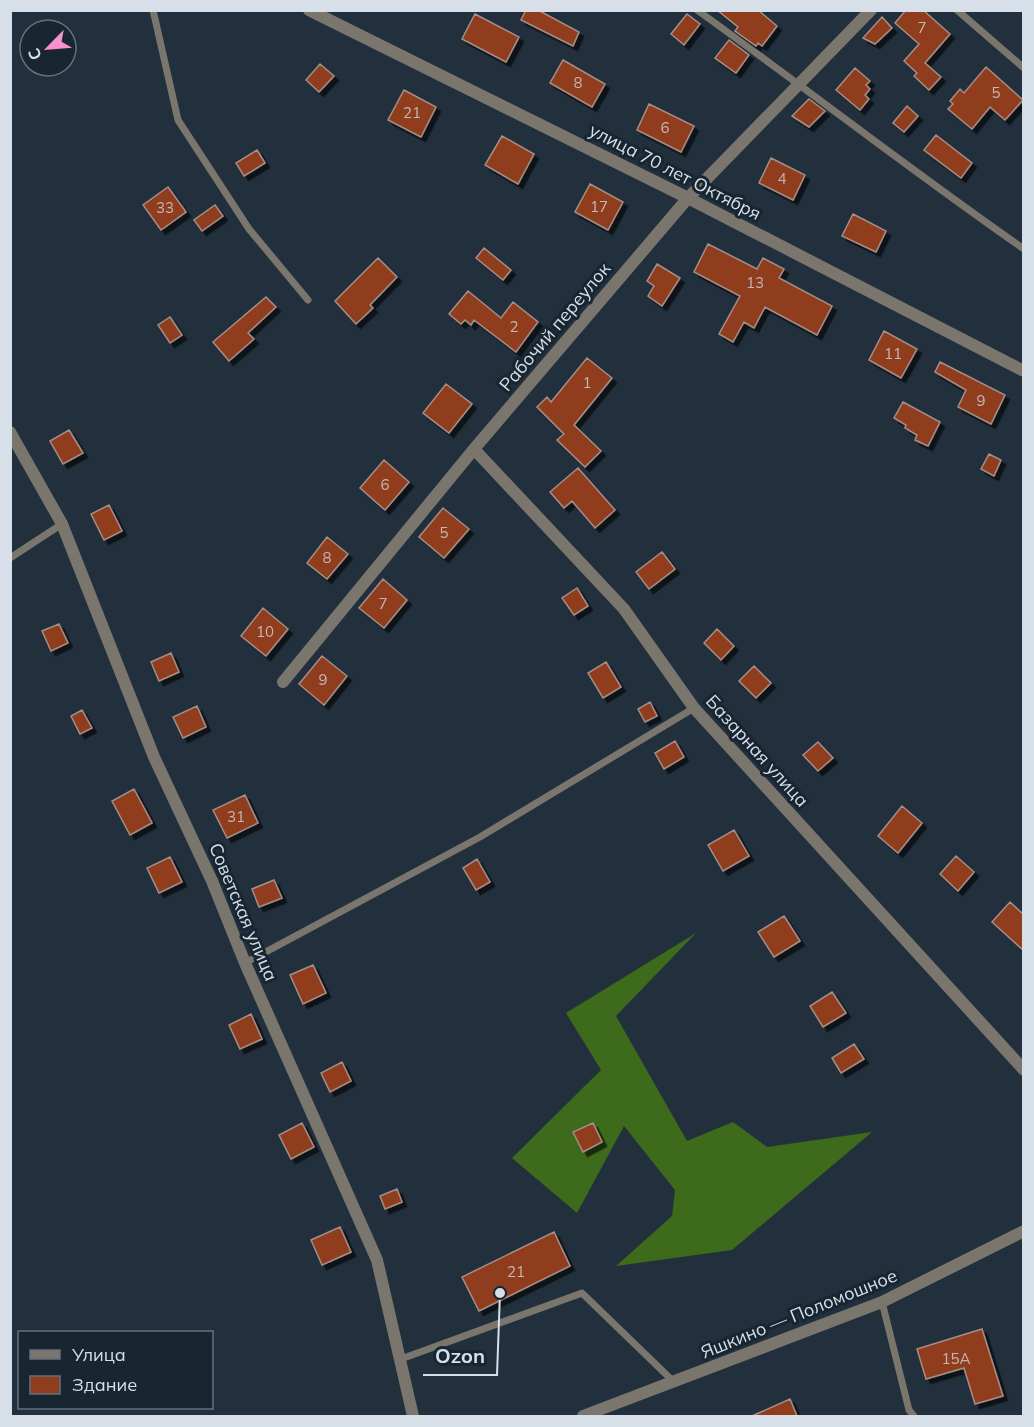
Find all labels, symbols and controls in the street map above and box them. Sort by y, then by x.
north arrow [18,18,78,78]
house number: 7 [917,18,927,37]
text: С [23,45,46,64]
house number: 8 [573,73,583,92]
house number: 5 [991,83,1001,102]
house number: 21 [403,103,421,122]
street label: улица 70 лет Октября [585,118,765,225]
house number: 6 [660,118,670,137]
house number: 4 [777,169,787,188]
house number: 17 [590,197,608,216]
house number: 33 [156,198,174,217]
street label: Рабочий переулок [494,257,615,396]
house number: 13 [746,273,764,292]
house number: 2 [509,317,519,336]
house number: 11 [884,344,902,363]
house number: 1 [582,373,592,392]
house number: 9 [976,391,986,410]
house number: 6 [380,475,390,494]
house number: 5 [439,523,449,542]
house number: 8 [322,548,332,567]
house number: 7 [378,594,388,613]
house number: 10 [256,622,274,641]
house number: 9 [318,670,328,689]
street label: Базарная улица [701,690,814,812]
house number: 31 [227,807,245,826]
street label: Советская улица [204,839,283,984]
house number: 21 [507,1262,525,1281]
street label: Яшкино — Поломошное [697,1264,900,1364]
legend [18,1331,213,1409]
callout: Ozon [423,1337,497,1375]
text: Улица [71,1343,126,1366]
text: Ozon [435,1343,485,1368]
house number: 15А [941,1349,971,1368]
text: Здание [72,1373,137,1396]

